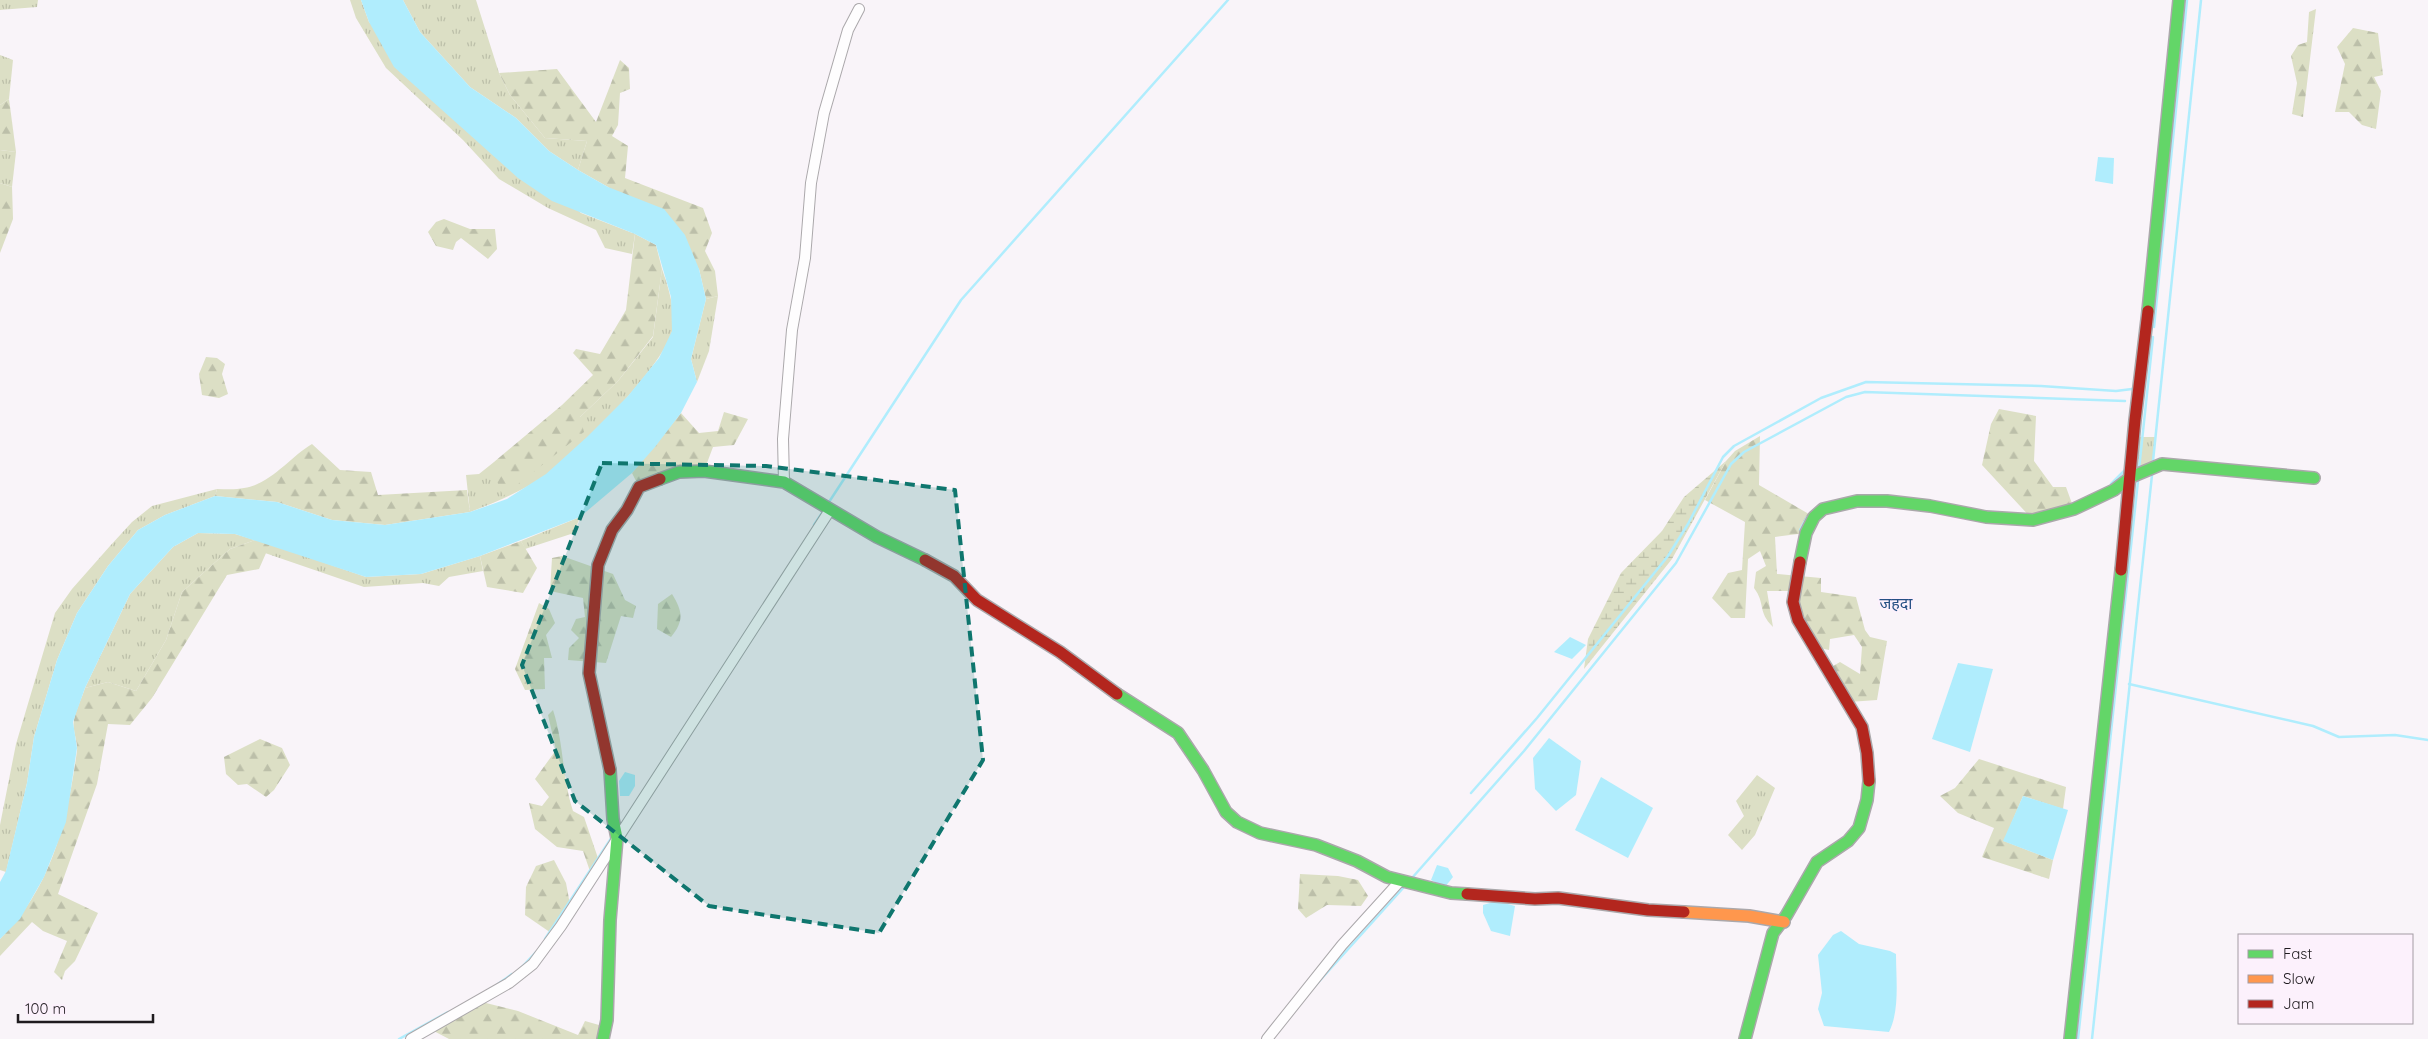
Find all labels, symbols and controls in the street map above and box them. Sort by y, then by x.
district label: जहदा [1879,593,1913,613]
legend [2238,934,2413,1024]
text: Fast [2283,944,2312,963]
text: Slow [2283,969,2315,988]
scale bar [18,992,152,1024]
text: Jam [2283,994,2314,1013]
text: 100 m [25,999,66,1018]

